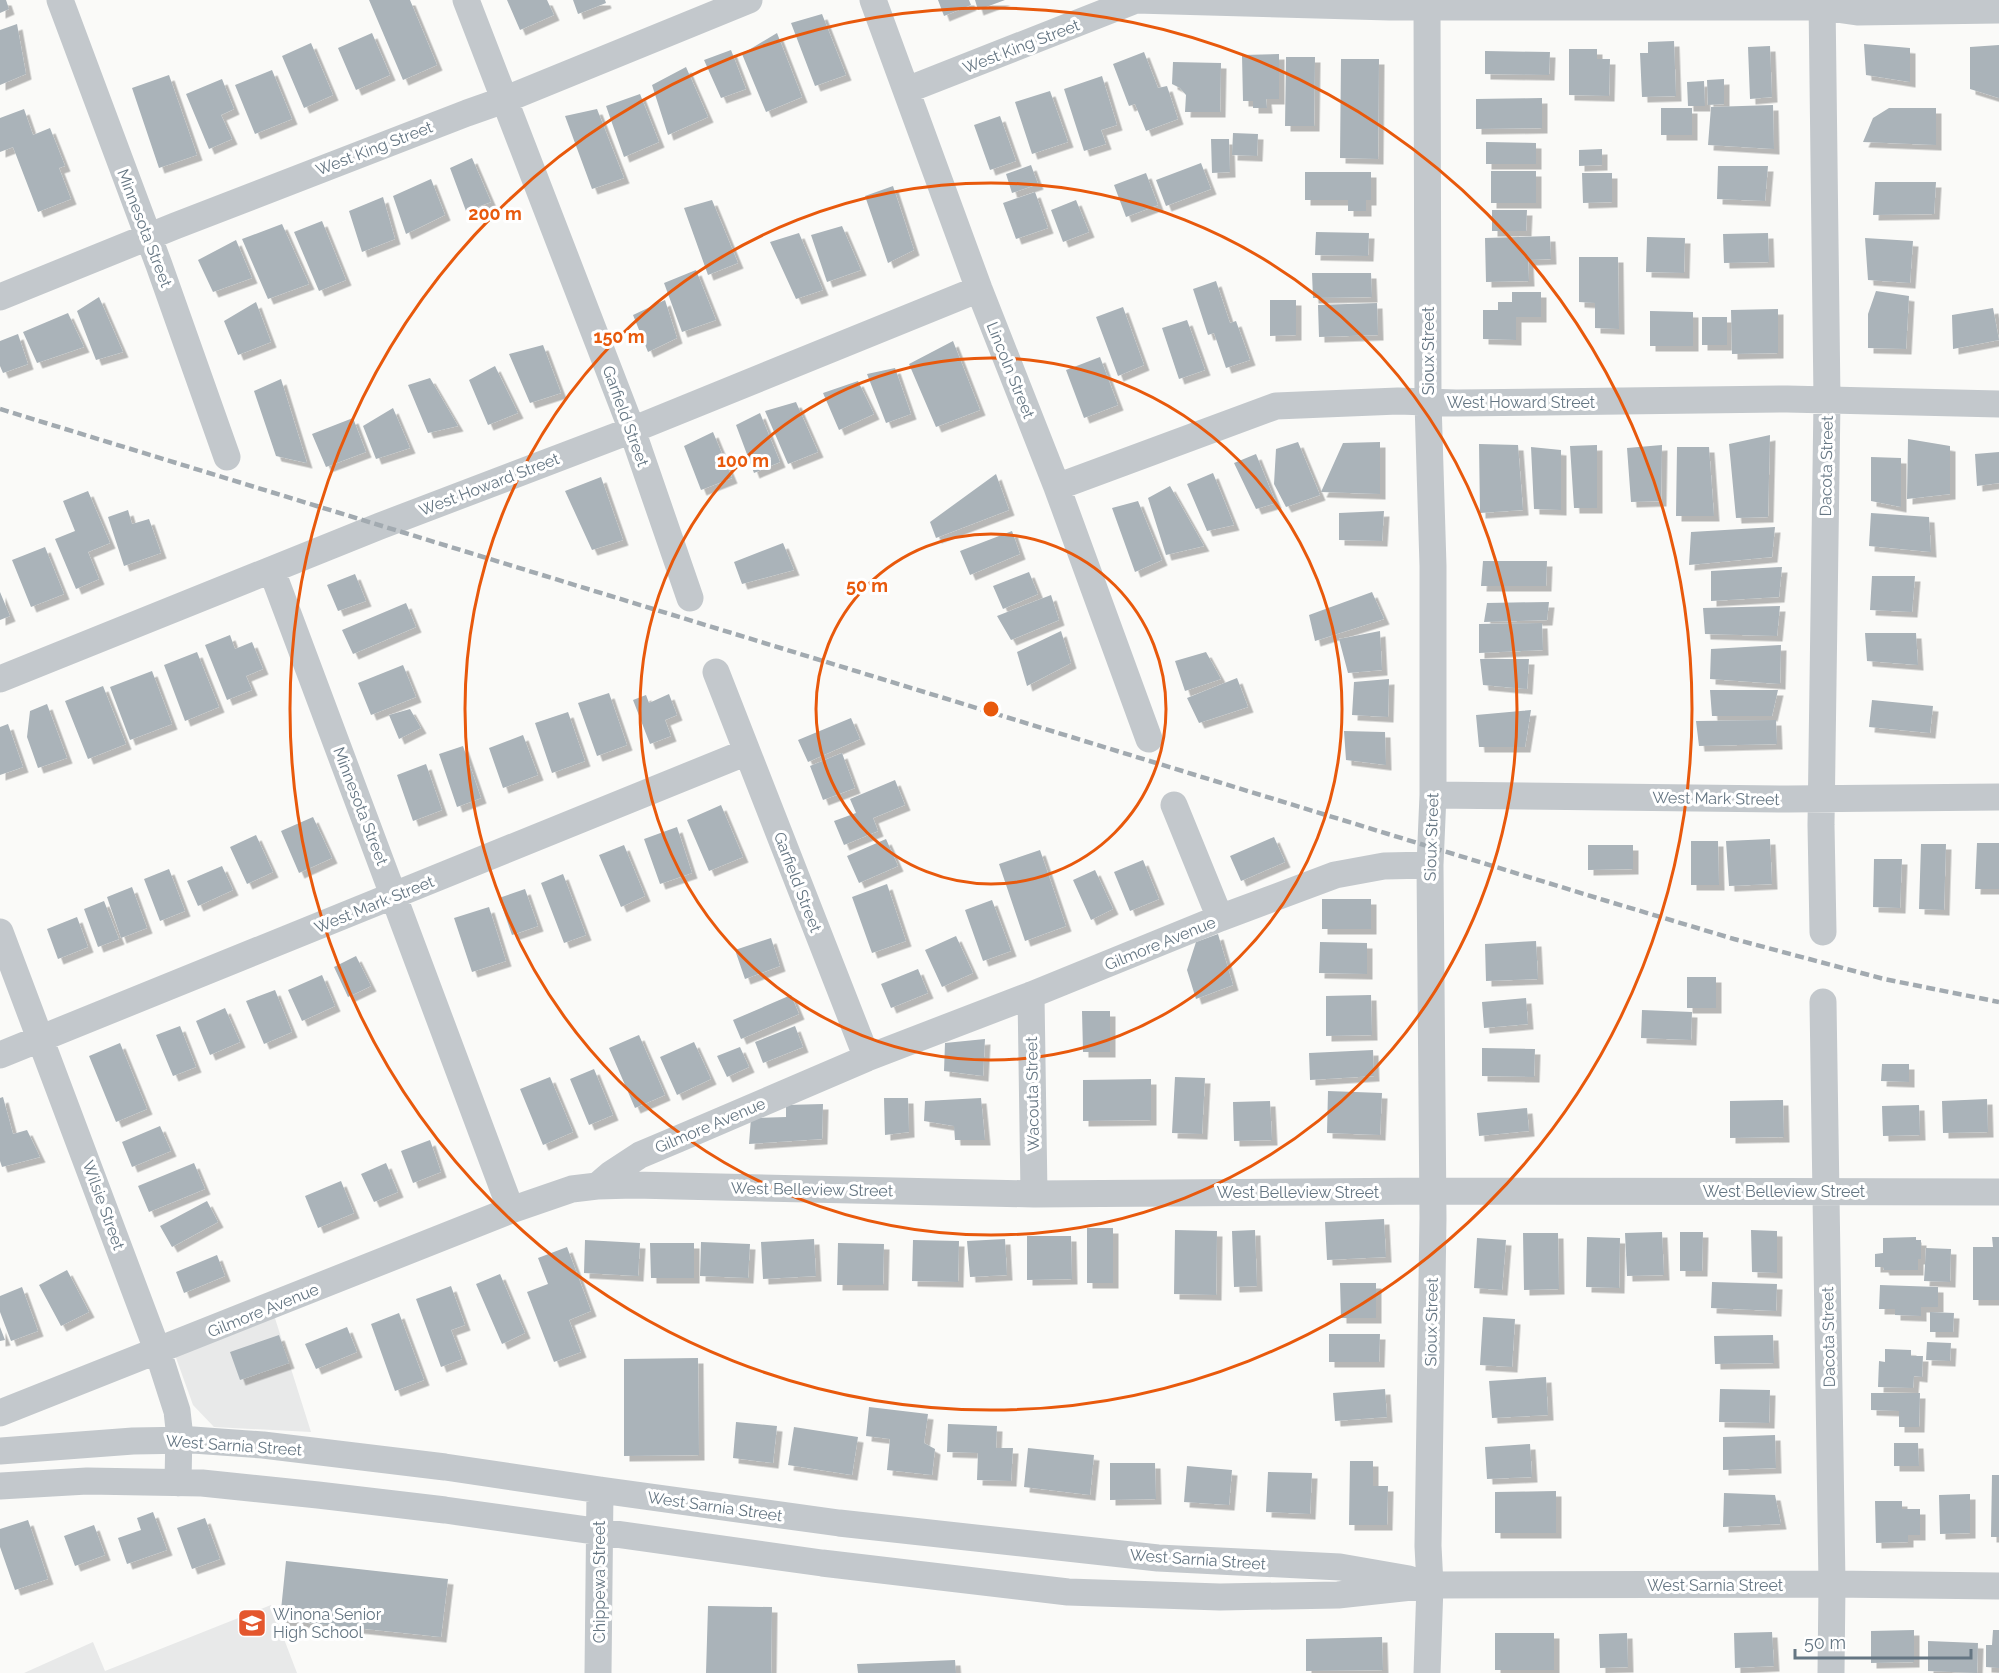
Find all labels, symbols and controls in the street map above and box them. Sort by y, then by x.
street label: West King Street [960,15,1083,77]
street label: West King Street [313,117,436,179]
street label: Minnesota Street [113,166,176,291]
text: 200 m [468,203,522,224]
street label: Sioux Street [1419,306,1438,395]
street label: Lincoln Street [983,319,1039,422]
text: 150 m [594,326,645,347]
street label: Garfield Street [598,363,653,470]
street label: West Howard Street [1447,393,1596,412]
street label: Dacota Street [1816,415,1837,517]
street label: West Howard Street [416,449,562,520]
text: 100 m [717,450,769,471]
text: 50 m [846,575,888,596]
centre of rings [981,699,1001,719]
street label: Minnesota Street [329,744,392,869]
street label: West Mark Street [1652,788,1781,809]
street label: Sioux Street [1420,792,1443,882]
street label: Garfield Street [770,829,826,936]
street label: West Mark Street [312,872,437,937]
street label: Gilmore Avenue [1102,913,1218,974]
street label: Wacouta Street [1022,1036,1043,1152]
street label: Gilmore Avenue [652,1094,768,1157]
street label: Wilsie Street [79,1158,129,1253]
street label: West Belleview Street [731,1179,894,1200]
street label: West Belleview Street [1703,1182,1866,1201]
street label: West Belleview Street [1217,1183,1380,1202]
street label: Sioux Street [1421,1277,1442,1367]
street label: Gilmore Avenue [205,1280,321,1341]
street label: Dacota Street [1818,1286,1839,1388]
street label: West Sarnia Street [165,1431,303,1460]
street label: West Sarnia Street [646,1488,784,1525]
street label: Chippewa Street [590,1520,609,1643]
street label: West Sarnia Street [1129,1545,1267,1574]
street label: West Sarnia Street [1647,1576,1784,1595]
place label: Winona Senior High School [273,1605,382,1642]
school or university icon: Winona Senior High School [236,1607,268,1639]
scale bar [1795,1622,1970,1660]
text: 50 m [1804,1632,1846,1653]

